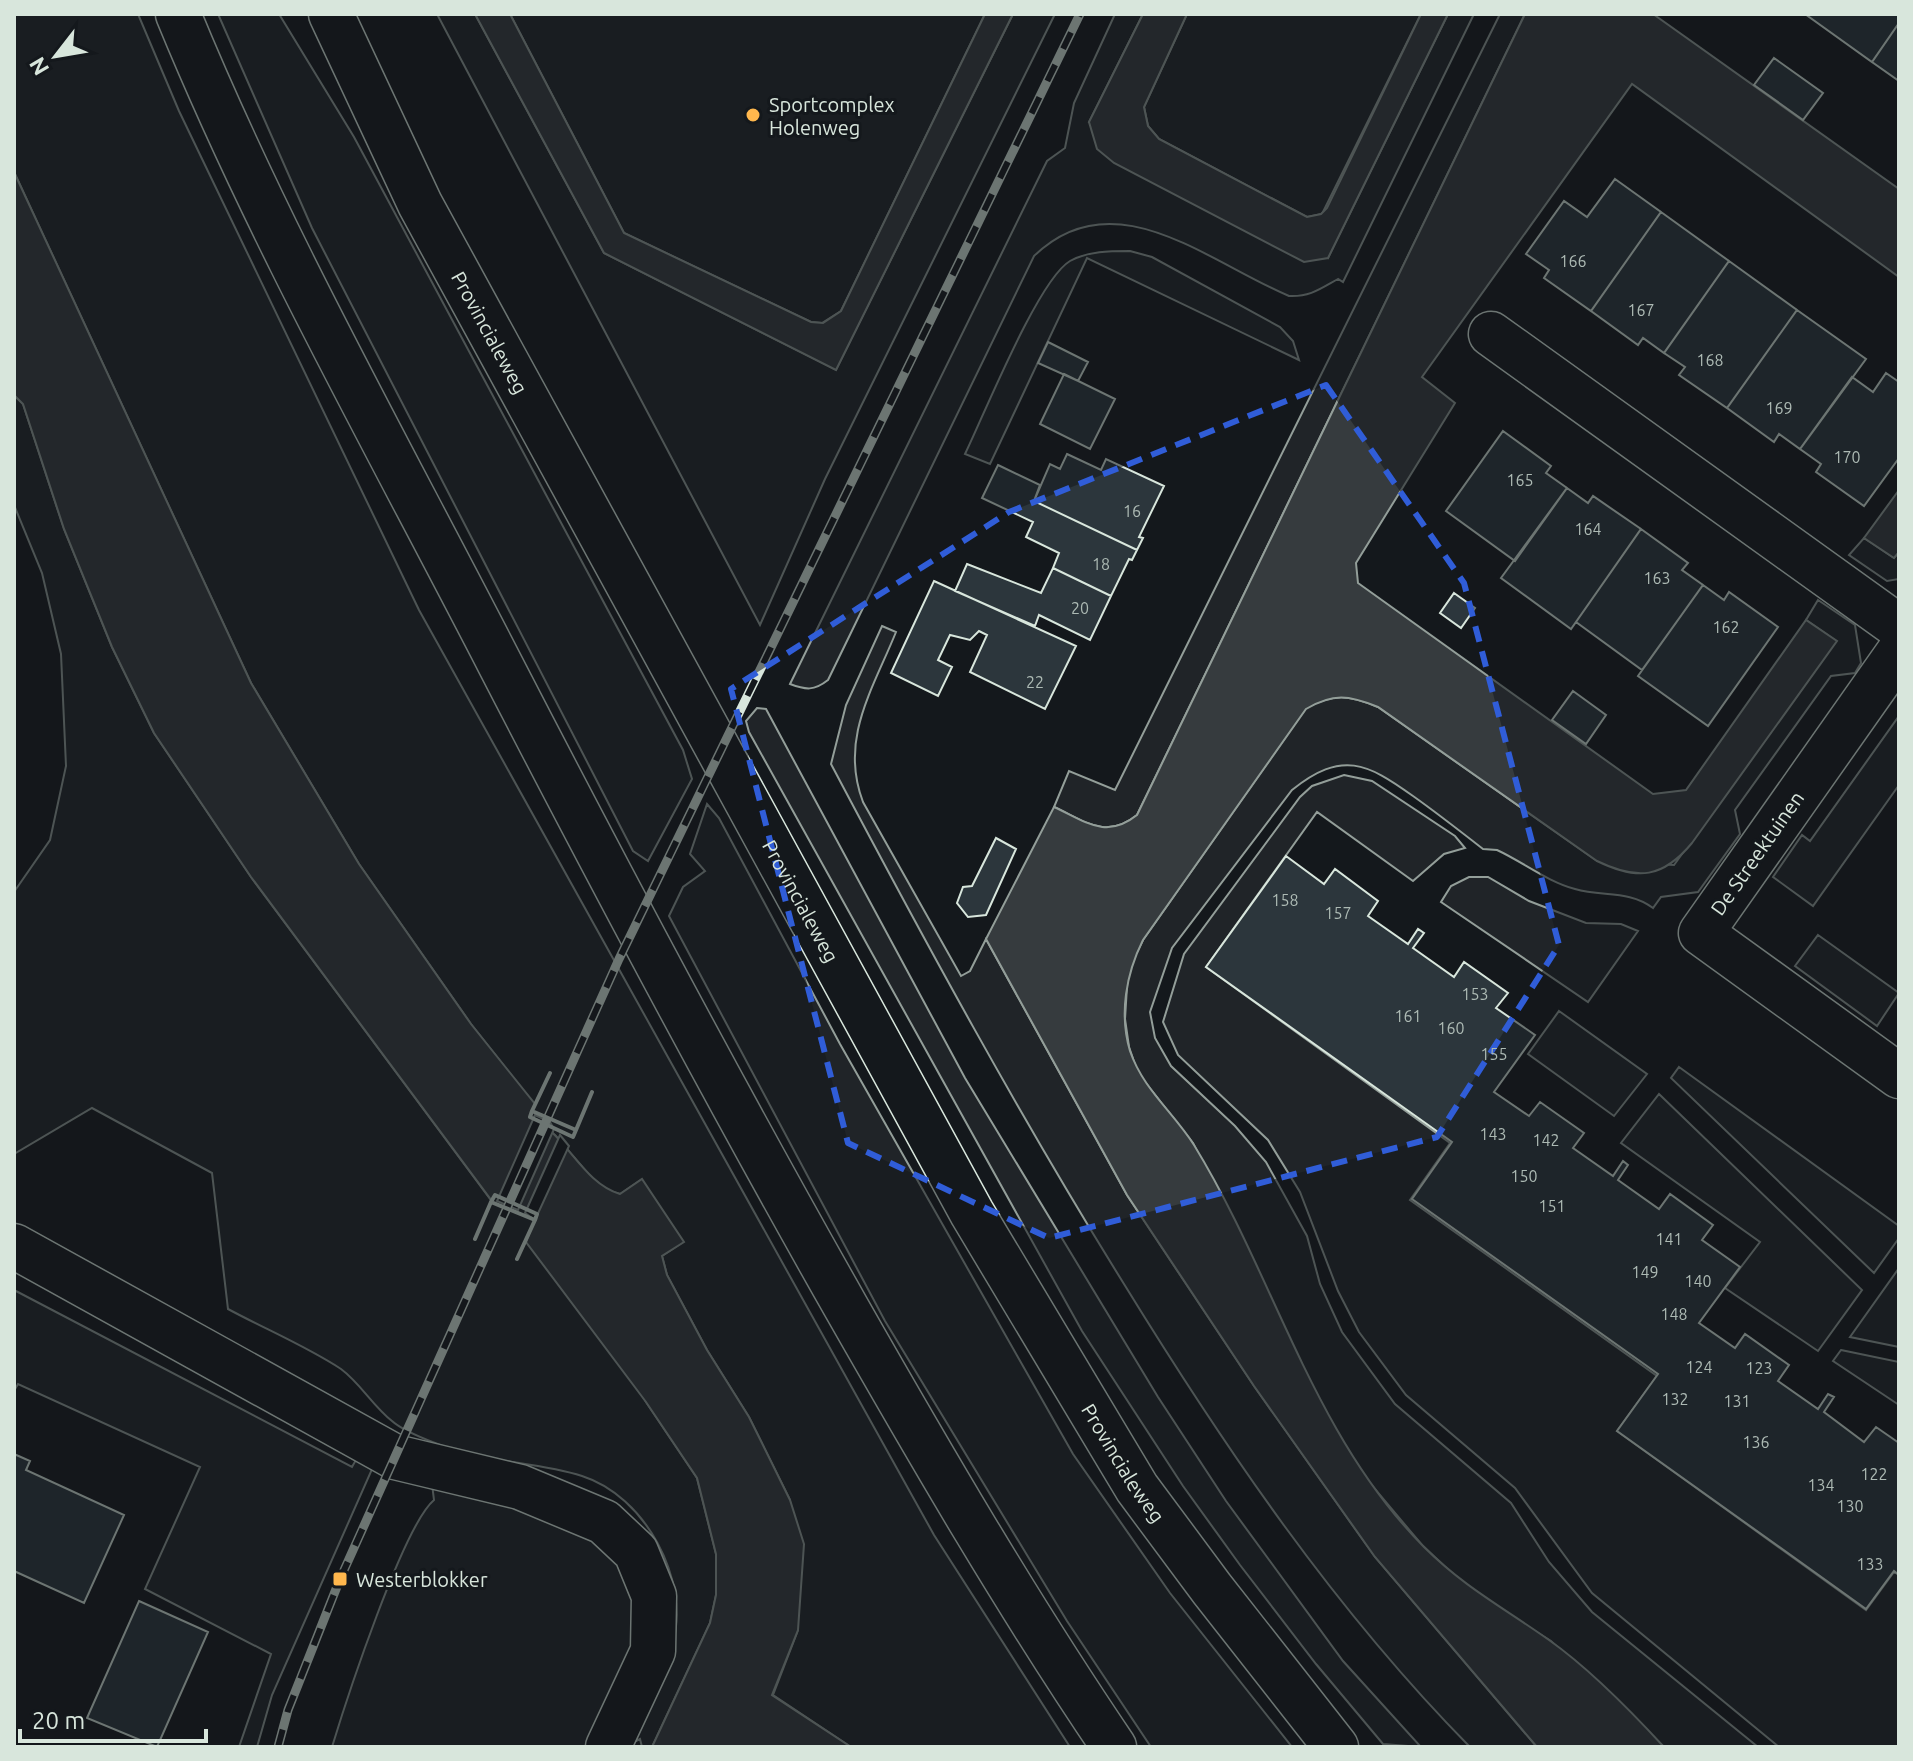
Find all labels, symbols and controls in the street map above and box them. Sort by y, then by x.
north arrow [16,16,96,96]
text: N [23,53,53,80]
place label: Sportcomplex Holenweg [769,93,895,139]
marker: Sportcomplex Holenweg [744,106,762,124]
house number: 166 [1559,252,1587,270]
street label: Provincialeweg [447,267,533,397]
house number: 167 [1627,301,1655,319]
house number: 168 [1696,351,1724,369]
house number: 169 [1765,399,1793,417]
house number: 170 [1833,448,1861,466]
house number: 165 [1506,471,1534,489]
house number: 16 [1123,502,1141,520]
house number: 164 [1574,520,1602,538]
house number: 18 [1092,555,1110,573]
house number: 163 [1643,569,1671,587]
house number: 20 [1071,599,1089,617]
house number: 162 [1712,618,1740,636]
house number: 22 [1026,673,1044,691]
street label: De Streektuinen [1706,787,1808,919]
street label: Provincialeweg [758,836,844,966]
house number: 158 [1271,891,1299,909]
house number: 157 [1324,904,1352,922]
house number: 153 [1461,985,1489,1003]
house number: 161 [1394,1007,1422,1025]
house number: 160 [1437,1019,1465,1037]
house number: 155 [1480,1045,1508,1063]
house number: 143 [1479,1125,1507,1143]
house number: 142 [1532,1131,1560,1149]
house number: 150 [1510,1167,1538,1185]
house number: 151 [1538,1197,1566,1215]
house number: 141 [1655,1230,1683,1248]
house number: 149 [1631,1263,1659,1281]
house number: 140 [1684,1272,1712,1290]
house number: 148 [1660,1305,1688,1323]
house number: 124 [1685,1358,1713,1376]
house number: 123 [1745,1359,1773,1377]
house number: 132 [1661,1390,1689,1408]
house number: 131 [1723,1392,1751,1410]
street label: Provincialeweg [1077,1399,1170,1526]
house number: 136 [1742,1433,1770,1451]
house number: 122 [1860,1465,1888,1483]
house number: 134 [1807,1476,1835,1494]
house number: 130 [1836,1497,1864,1515]
house number: 133 [1856,1555,1884,1573]
place label: Westerblokker [356,1568,488,1591]
marker: Westerblokker [331,1570,349,1588]
scale bar [20,1693,206,1743]
text: 20 m [32,1707,85,1734]

